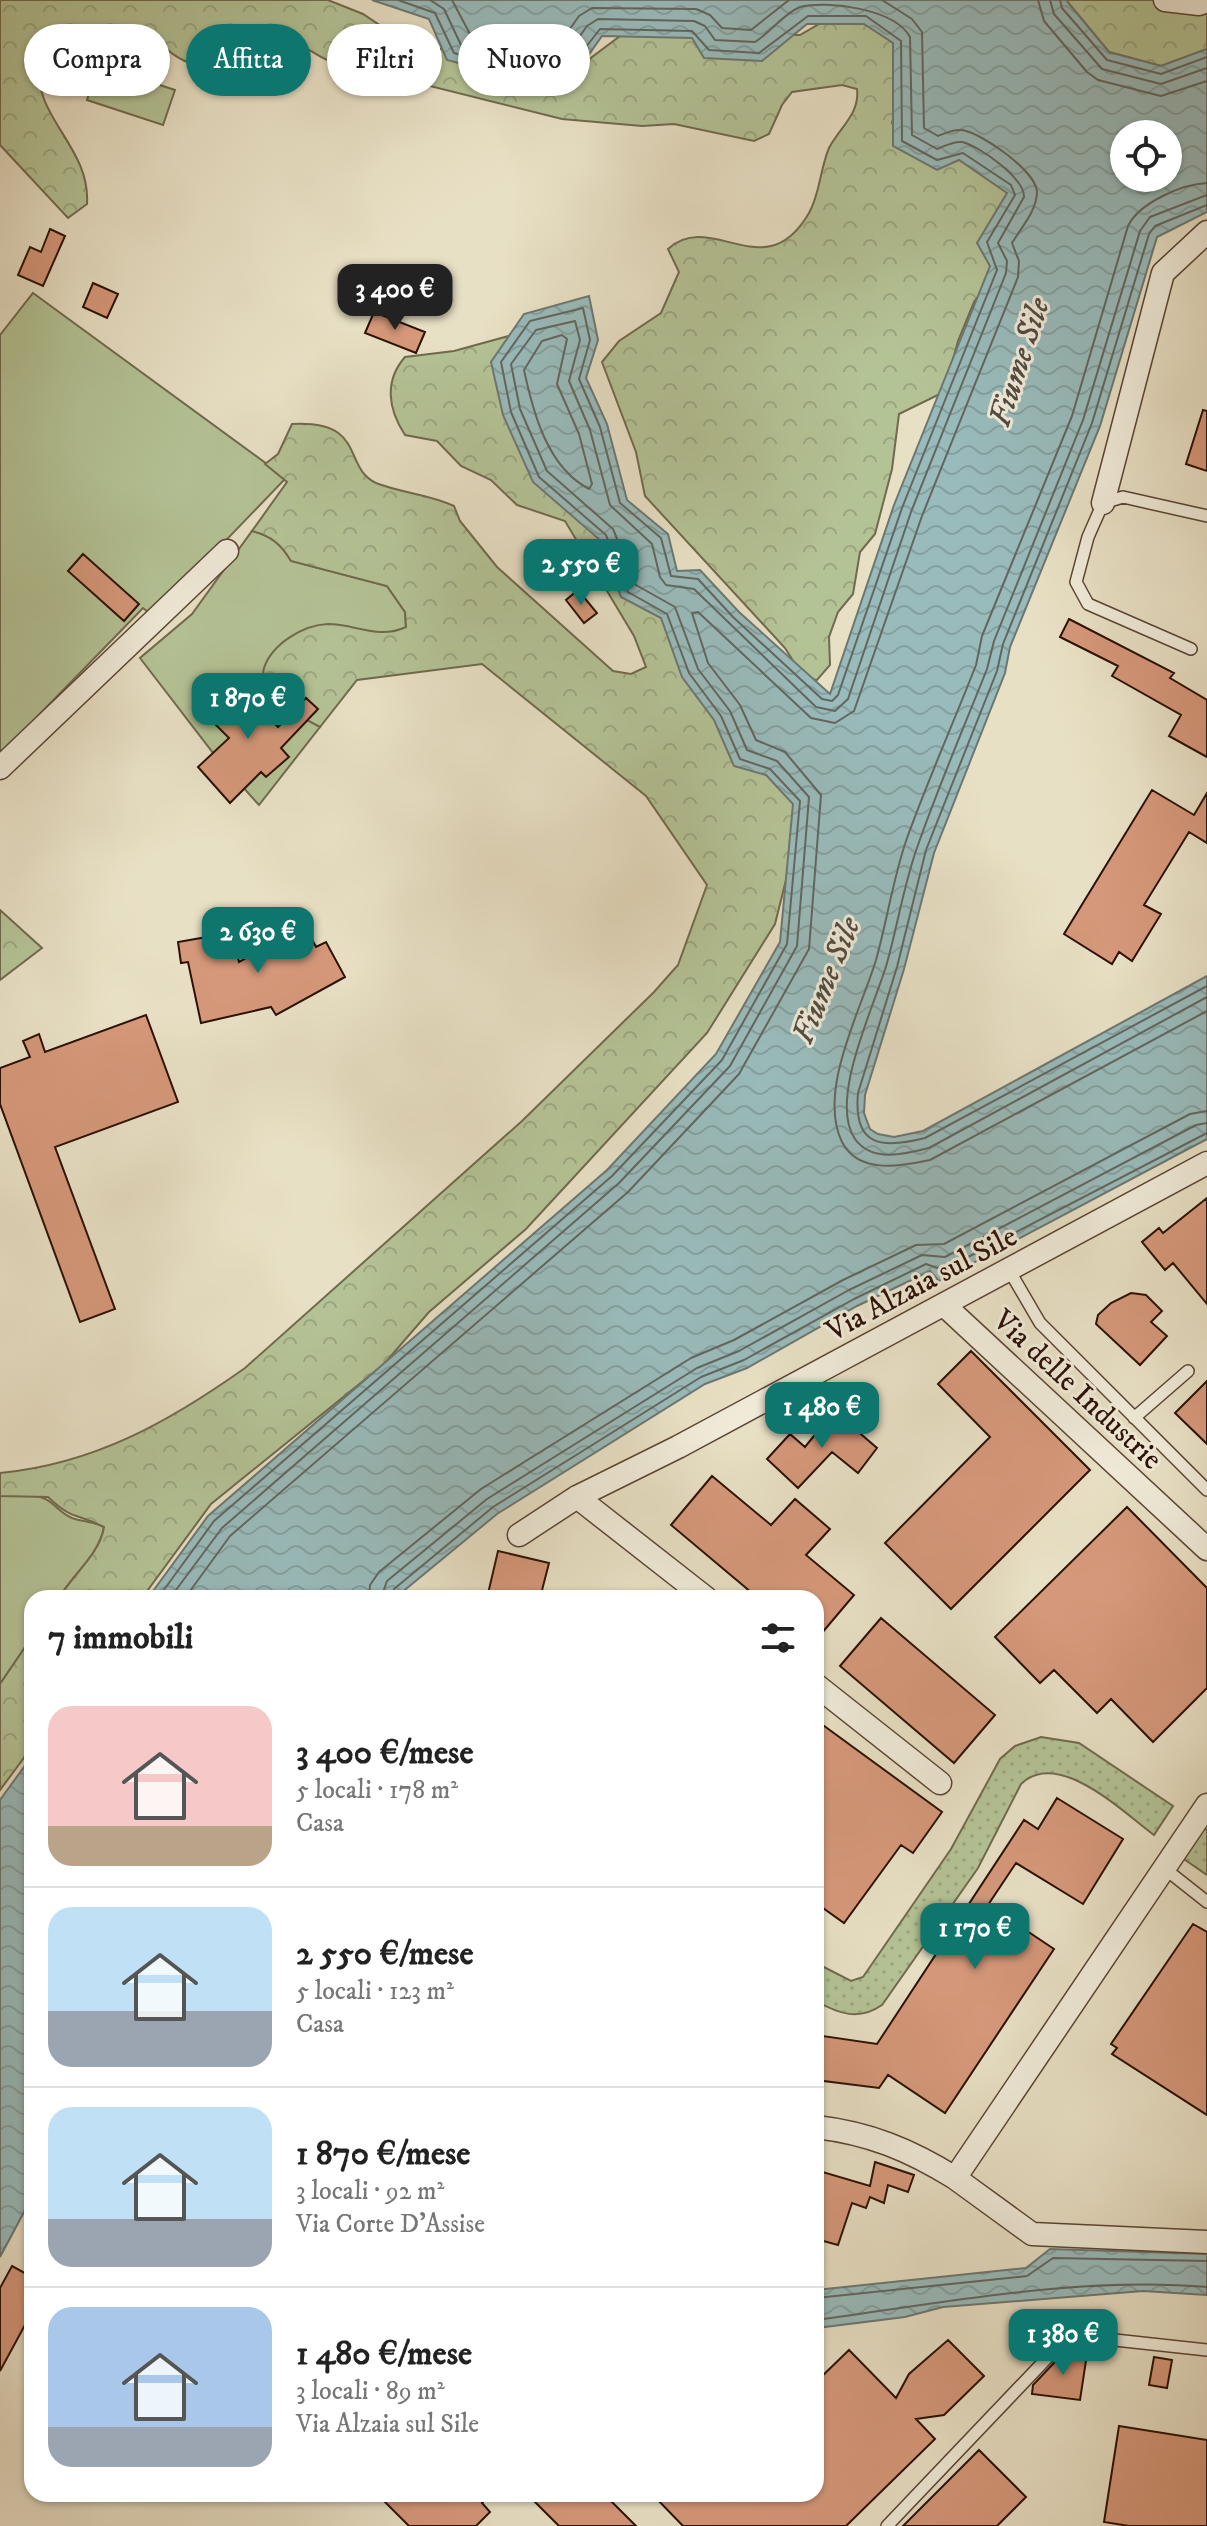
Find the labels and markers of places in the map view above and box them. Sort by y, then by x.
pin: 3 400 € [321,264,469,332]
pin: 2 550 € [507,539,655,607]
pin: 1 870 € [174,673,322,741]
pin: 2 630 € [184,907,332,975]
pin: 1 480 € [748,1382,896,1450]
pin: 1 170 € [901,1903,1049,1971]
pin: 1 380 € [989,2309,1137,2377]

